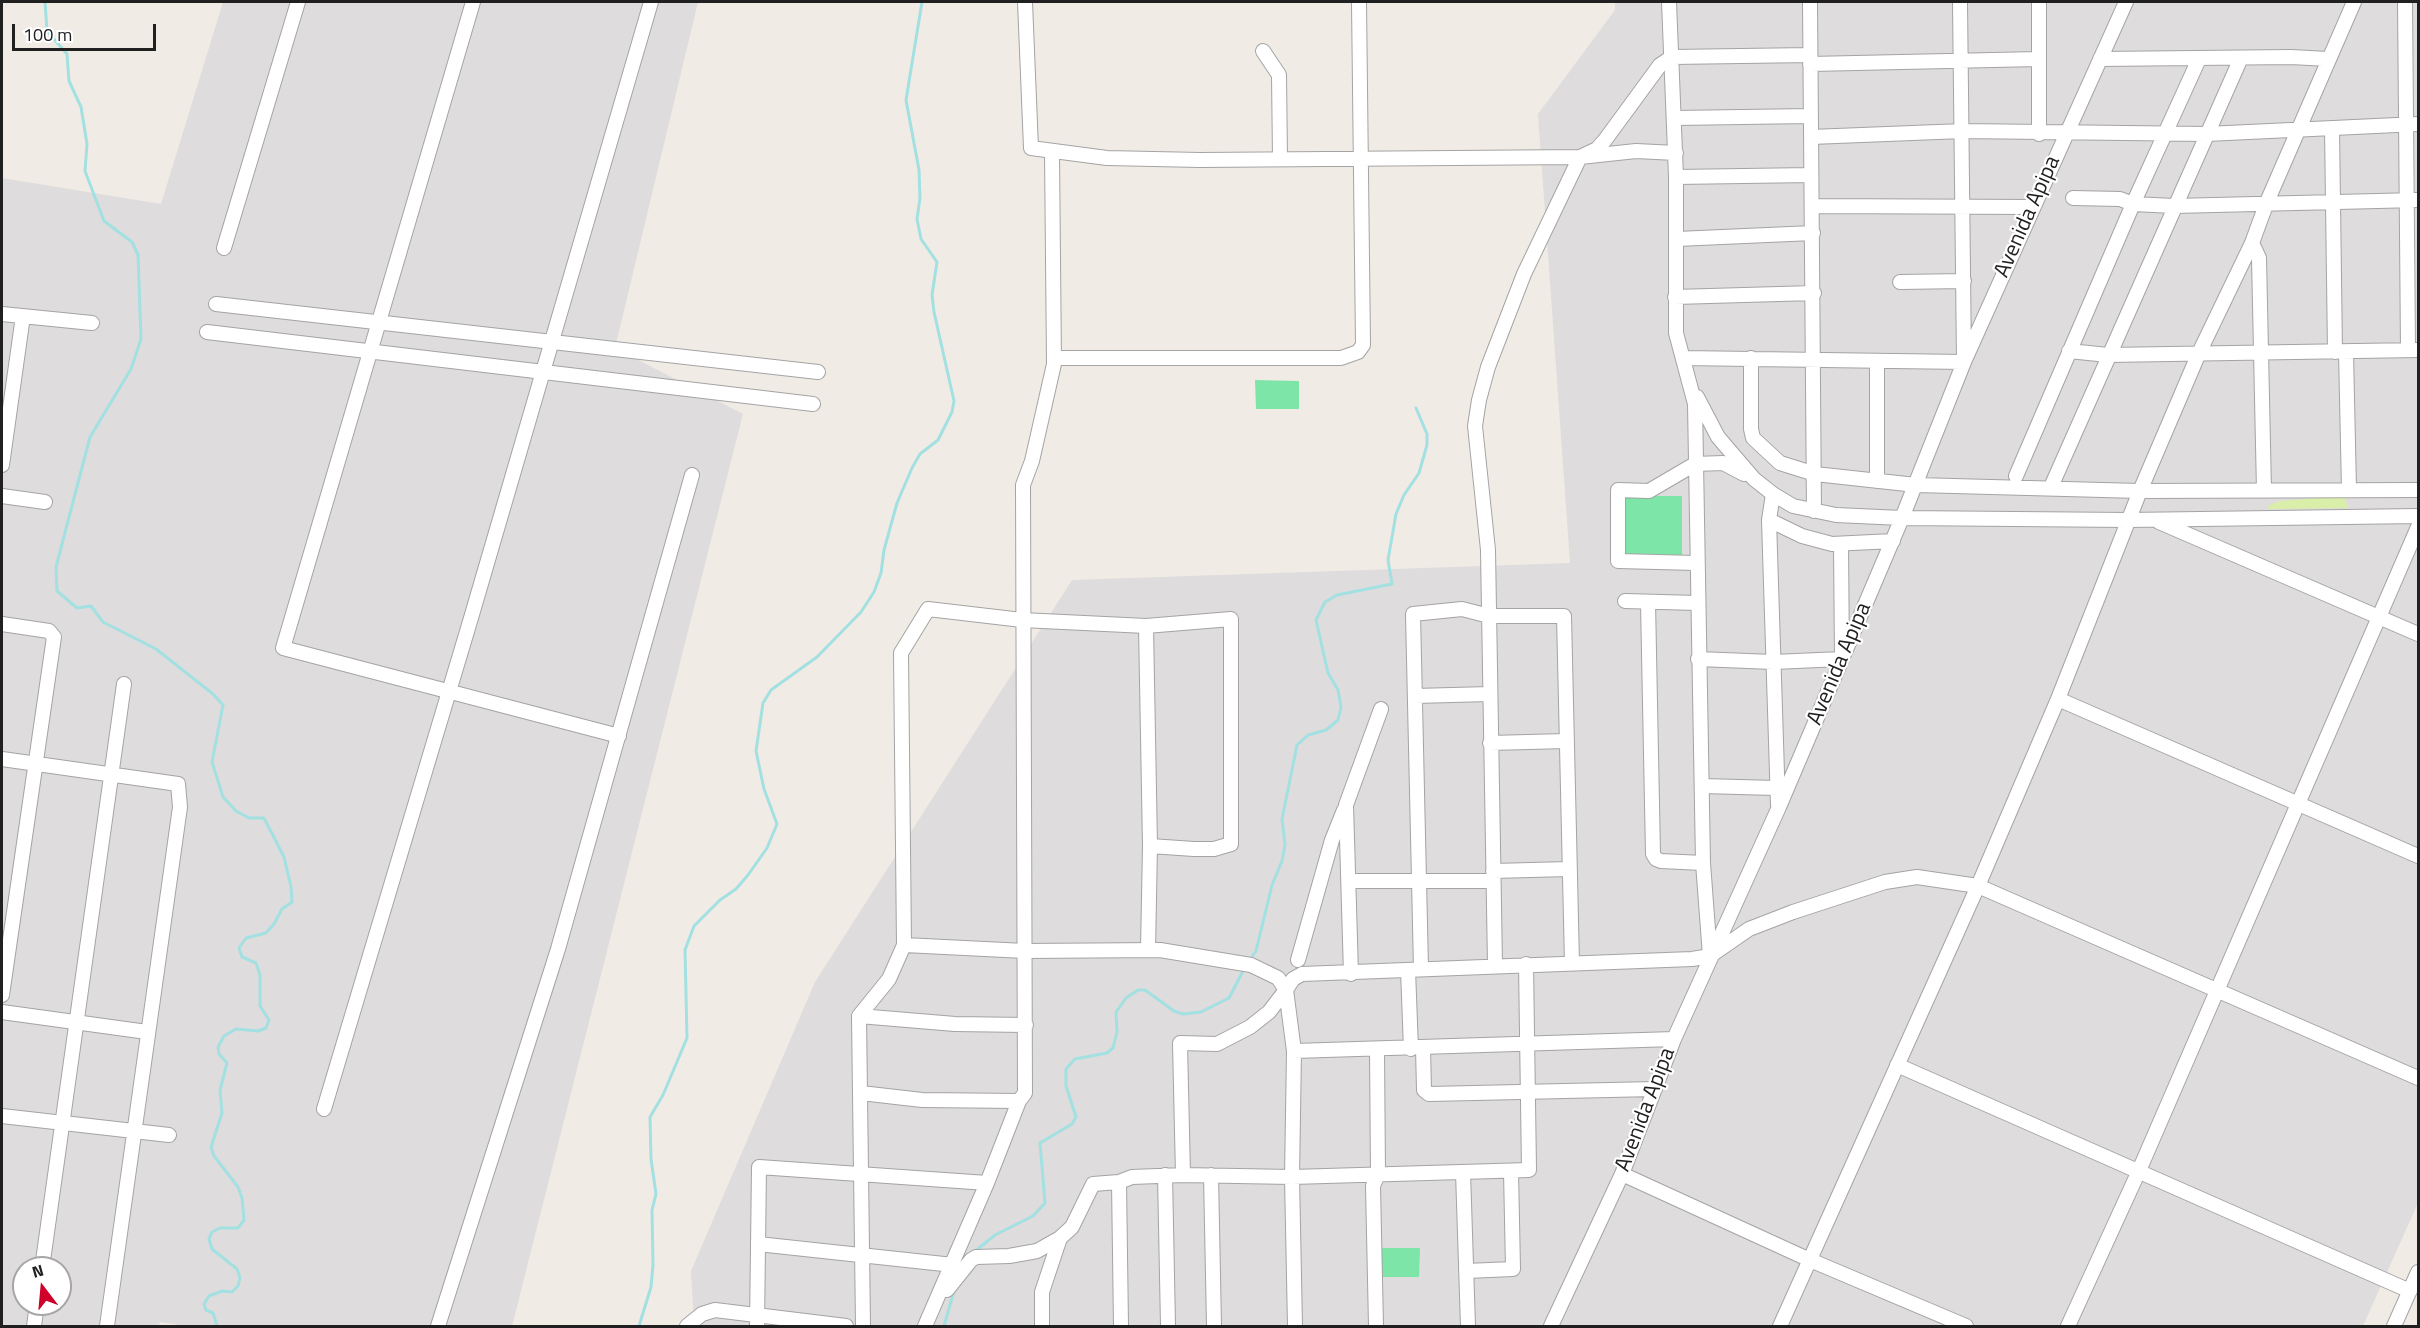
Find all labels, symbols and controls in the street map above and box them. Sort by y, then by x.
scale bar [15,12,159,50]
text: 100 m [23,21,72,48]
street label: Avenida Apipa [1989,152,2067,282]
street label: Avenida Apipa [1802,599,1878,729]
street label: Avenida Apipa [1610,1044,1682,1176]
north arrow [12,1256,72,1316]
text: N [29,1258,46,1284]

